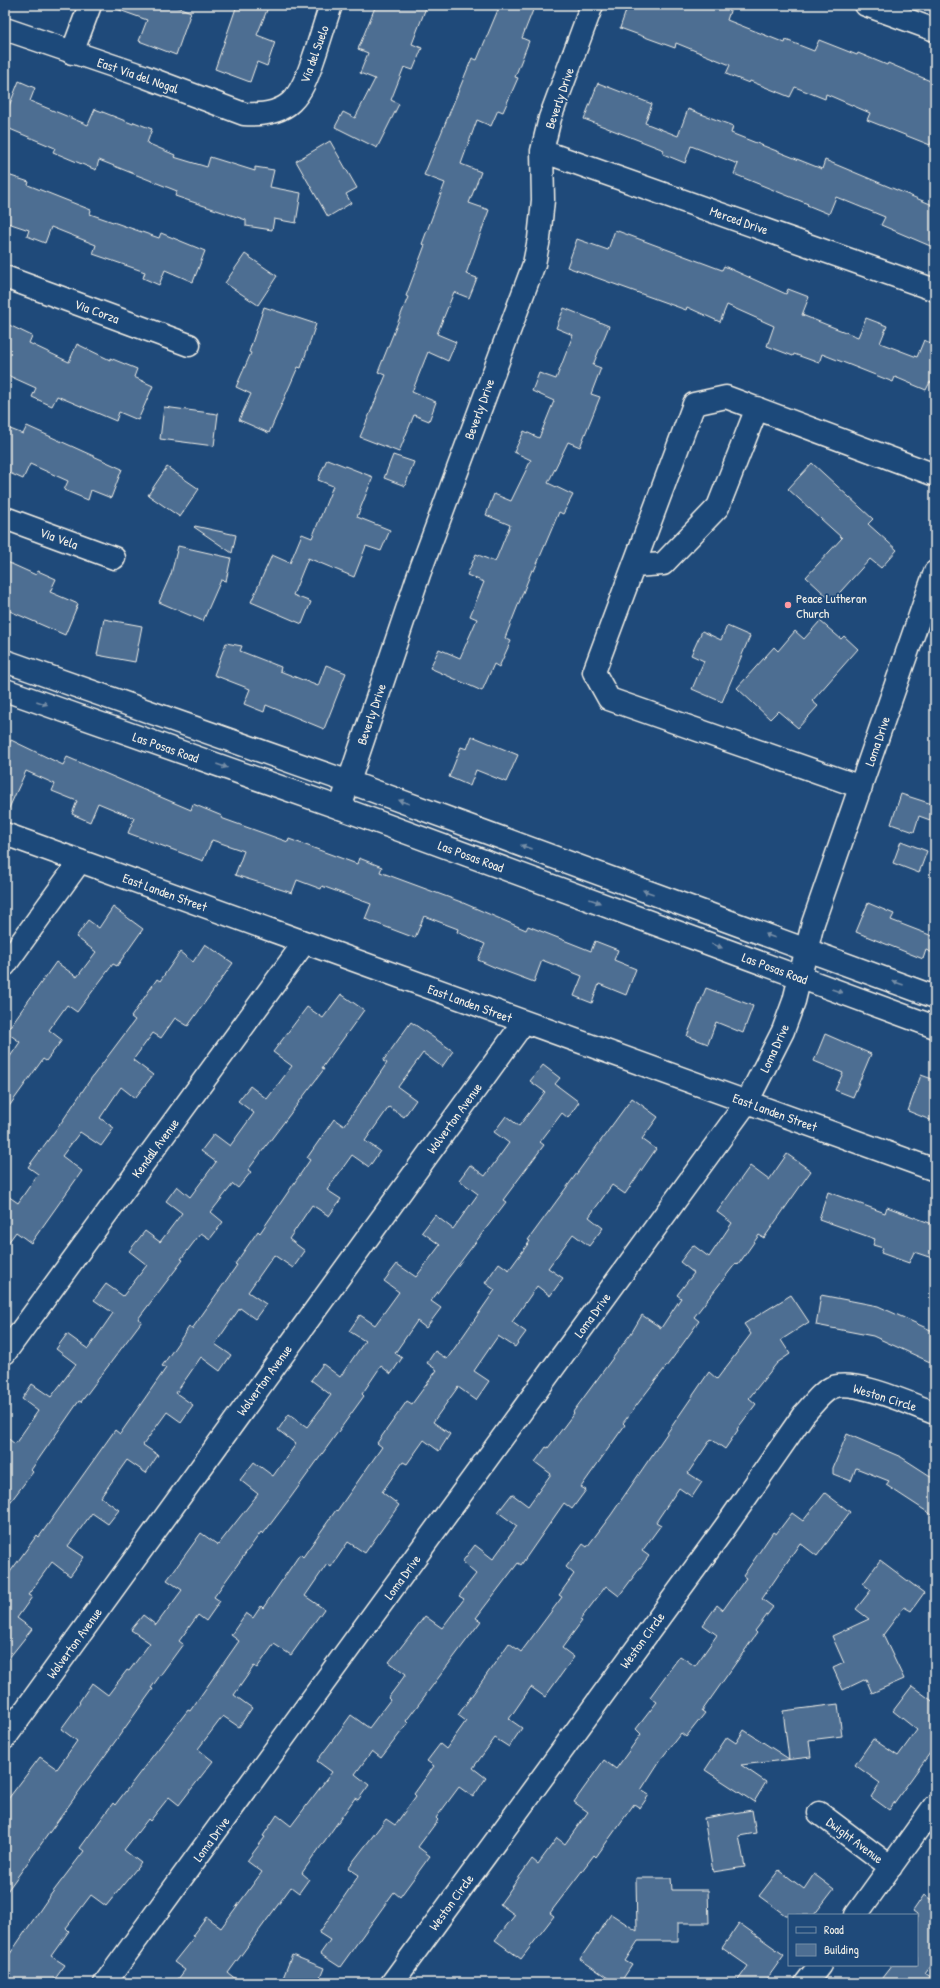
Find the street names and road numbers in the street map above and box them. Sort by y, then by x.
street label: Via del Suelo [295,23,333,85]
street label: East Via del Nogal [95,53,182,97]
street label: Beverly Drive [540,65,578,131]
street label: Merced Drive [707,202,771,238]
street label: Via Corza [72,295,122,327]
street label: Beverly Drive [460,376,498,442]
street label: Via Vela [37,523,81,553]
street label: Beverly Drive [352,681,390,747]
street label: Loma Drive [860,714,894,768]
street label: Las Posas Road [131,727,201,767]
street label: Las Posas Road [436,836,506,876]
street label: East Landen Street [120,868,210,916]
street label: Las Posas Road [740,948,810,988]
street label: East Landen Street [425,979,515,1027]
street label: Loma Drive [755,1021,793,1075]
street label: Wolverton Avenue [422,1079,486,1157]
street label: East Landen Street [730,1088,820,1136]
street label: Kendall Avenue [127,1115,183,1181]
street label: Loma Drive [570,1289,614,1341]
street label: Wolverton Avenue [232,1341,296,1419]
street label: Weston Circle [851,1379,919,1415]
street label: Loma Drive [380,1551,424,1603]
street label: Wolverton Avenue [42,1604,106,1682]
street label: Weston Circle [615,1608,669,1672]
street label: Loma Drive [189,1813,233,1865]
street label: Dwight Avenue [823,1813,887,1867]
street label: Weston Circle [424,1870,478,1934]

